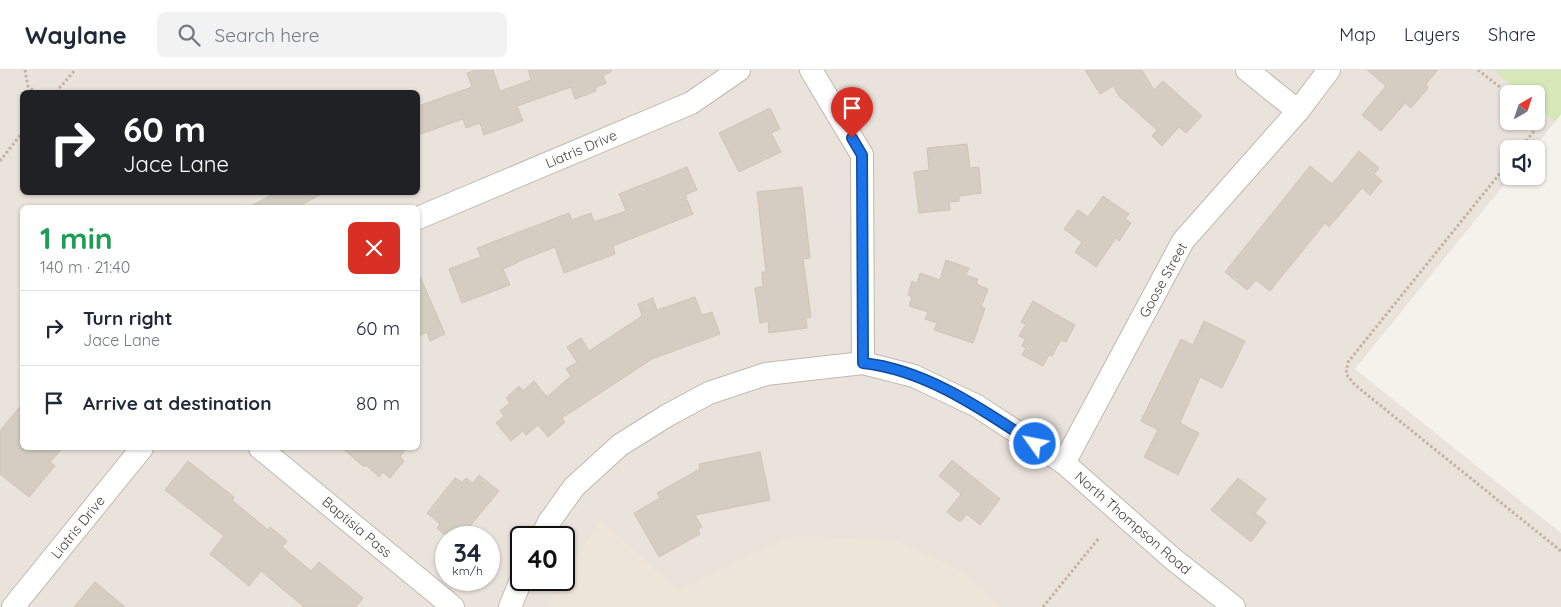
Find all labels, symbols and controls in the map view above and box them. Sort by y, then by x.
search box [157,12,507,57]
text: Waylane [25,20,127,50]
icon: search [175,21,203,49]
text: Search here [215,23,319,47]
text: Map [1339,23,1376,46]
text: Layers [1404,23,1460,46]
text: Share [1488,23,1536,46]
north arrow [1500,85,1545,130]
map controls [1500,85,1545,185]
pin [831,87,873,138]
icon: arrive [838,94,866,122]
text: 60 m [123,107,206,151]
icon: right [40,110,105,175]
street label: Liatris Drive [542,126,620,172]
button: sound [1500,140,1545,185]
text: Jace Lane [123,150,229,178]
text: 1 min [40,219,113,257]
button: close [348,222,400,274]
street label: Goose Street [1135,239,1191,321]
text: 140 m · 21:40 [40,257,130,277]
text: Turn right [83,306,172,330]
icon: right [40,314,68,342]
text: 60 m [356,316,400,340]
text: Jace Lane [83,330,160,350]
icon: arrive [40,389,68,417]
text: Arrive at destination [83,391,272,415]
text: 80 m [356,391,400,415]
position arrow [1008,417,1060,469]
street label: North Thompson Road [1071,468,1195,578]
street label: Liatris Drive [47,492,109,562]
street label: Baptisia Pass [318,493,396,561]
speed limit sign: 40 [510,526,575,591]
text: 34 [453,537,482,568]
text: km/h [452,563,483,578]

